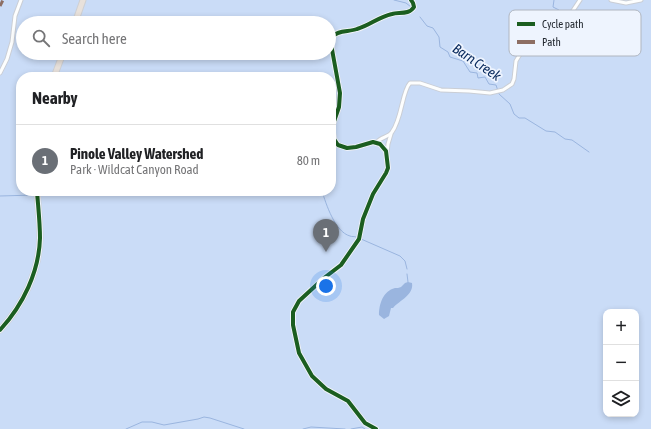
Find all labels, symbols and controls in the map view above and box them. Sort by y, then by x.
legend [509,10,641,56]
search box [16,16,336,60]
text: Cycle path [542,18,584,30]
icon: search [30,27,52,49]
text: Search here [62,30,127,47]
text: Path [542,36,561,48]
water label: Barn Creek [450,40,505,84]
text: Nearby [32,88,78,108]
text: Pinole Valley Watershed [70,145,203,162]
text: 1 [42,153,48,168]
text: 80 m [297,153,320,168]
text: Park · Wildcat Canyon Road [70,162,199,177]
pin: 1 [313,219,339,252]
your location [316,276,336,296]
map controls [603,309,639,417]
button: + [603,309,639,345]
button: − [603,345,639,381]
button: layers [603,381,639,417]

